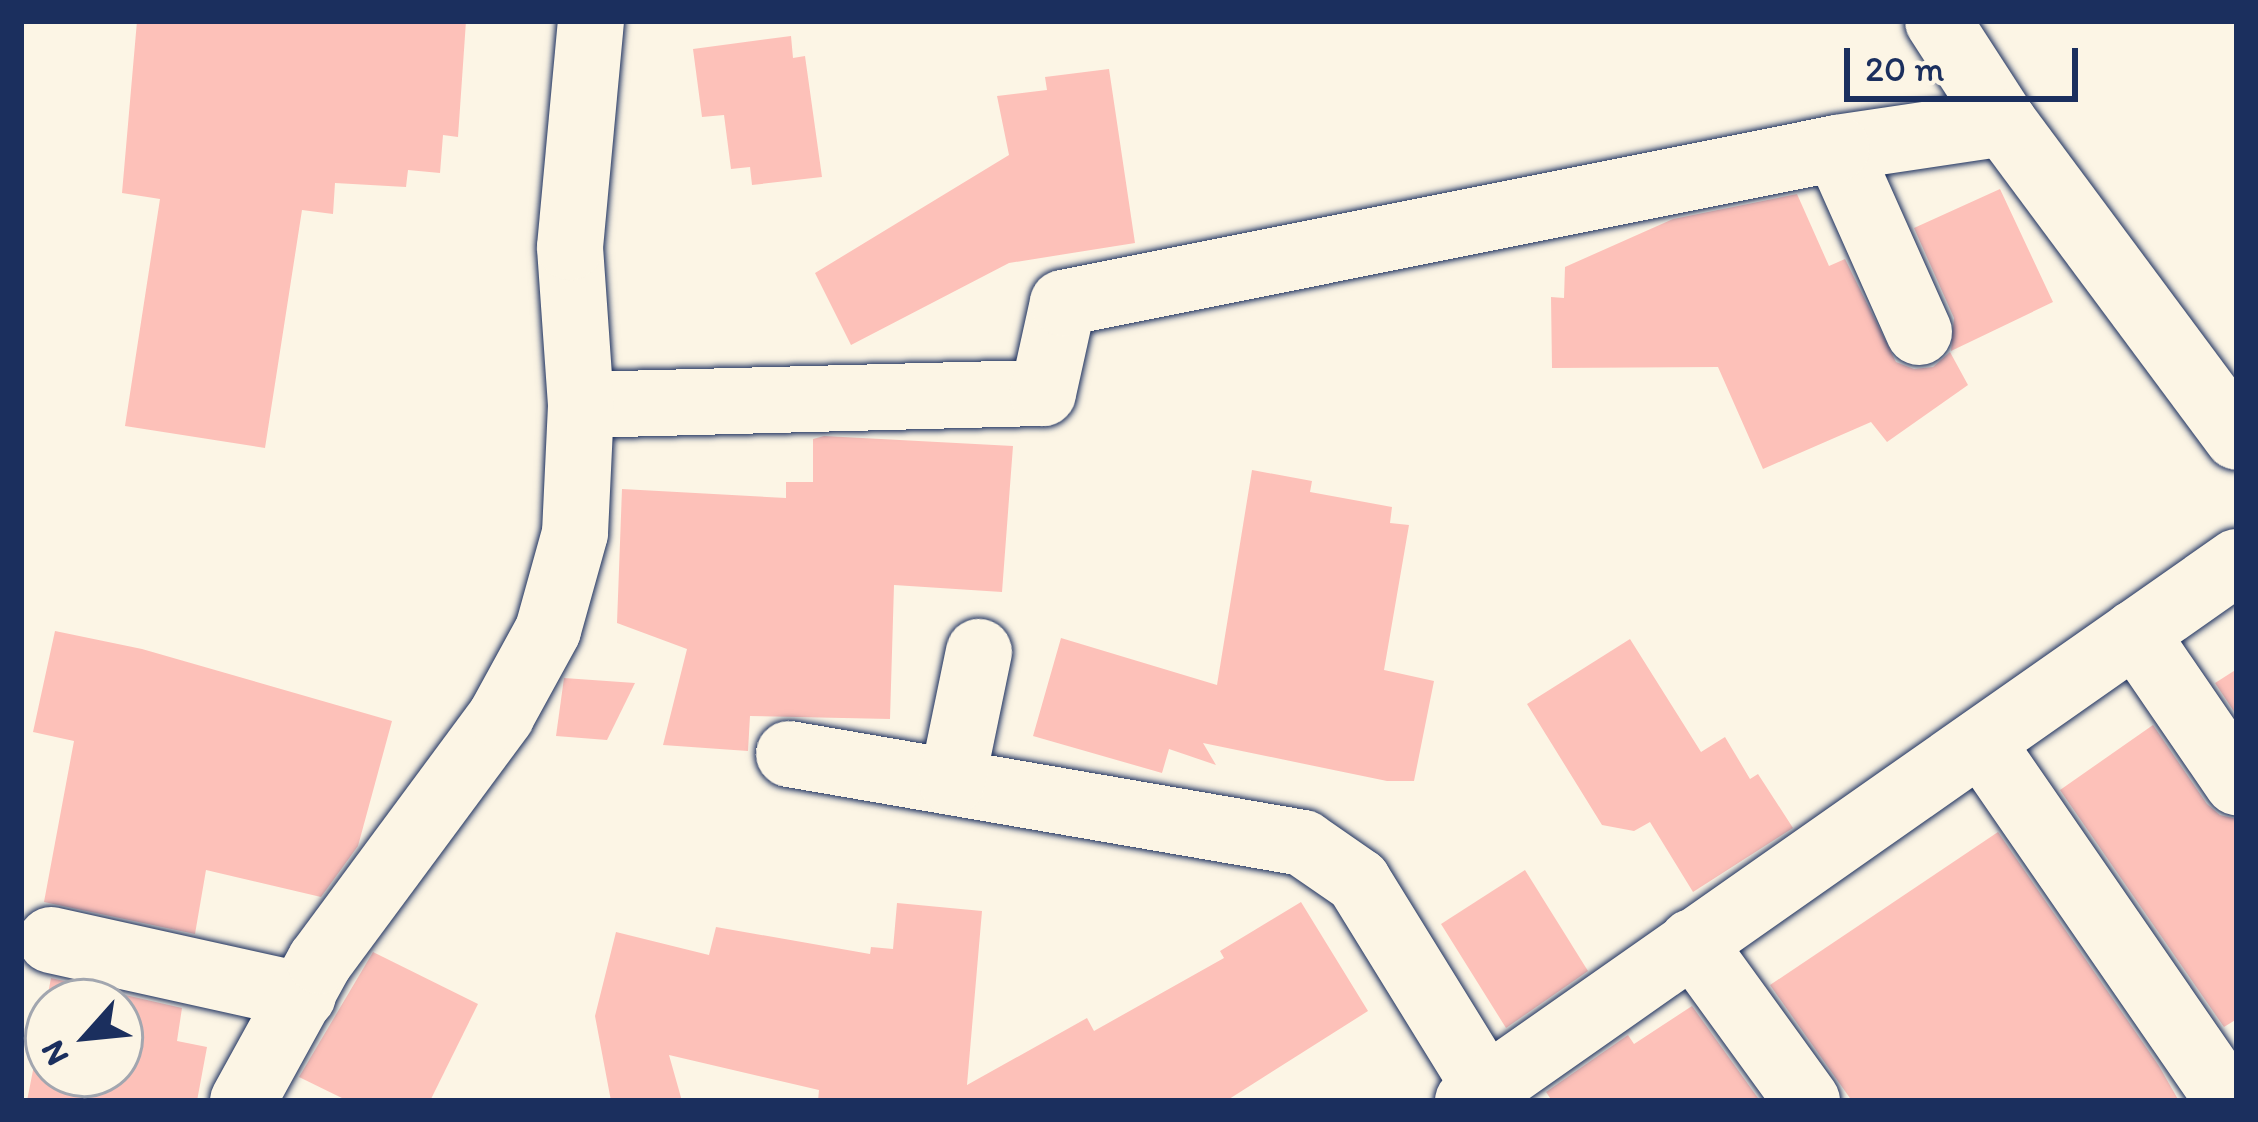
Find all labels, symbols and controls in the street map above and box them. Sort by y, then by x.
scale bar [1850,24,2084,98]
text: 20 m [1865,47,1945,90]
north arrow [24,978,144,1098]
text: N [32,1034,77,1072]

